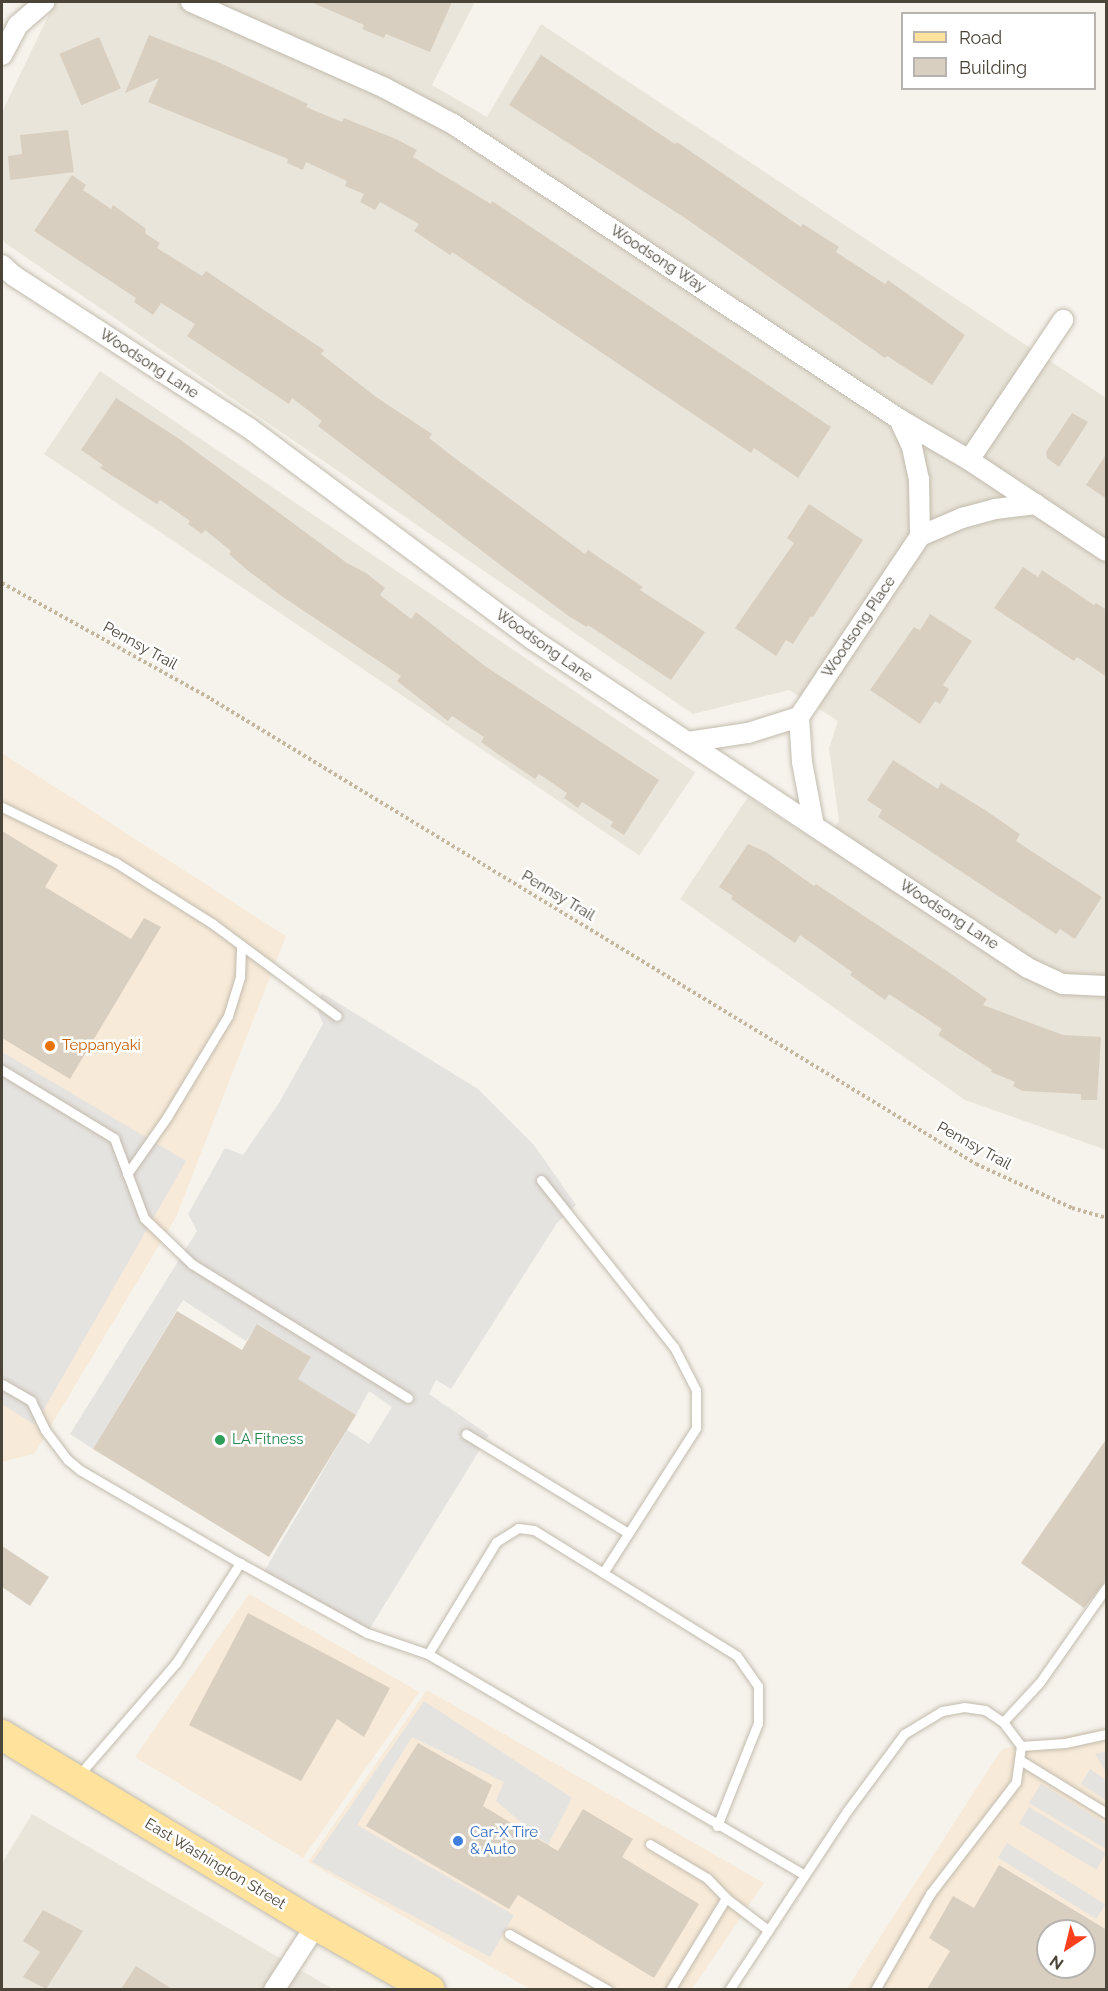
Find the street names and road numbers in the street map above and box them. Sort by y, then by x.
street label: Woodsong Way [607,221,709,297]
street label: Woodsong Lane [96,325,202,403]
street label: Woodsong Place [818,573,900,681]
street label: Woodsong Lane [492,606,596,686]
street label: Pennsy Trail [99,618,181,674]
street label: Pennsy Trail [518,867,598,925]
street label: Woodsong Lane [896,876,1002,954]
street label: Pennsy Trail [933,1118,1015,1174]
street label: East Washington Street [141,1815,289,1913]

